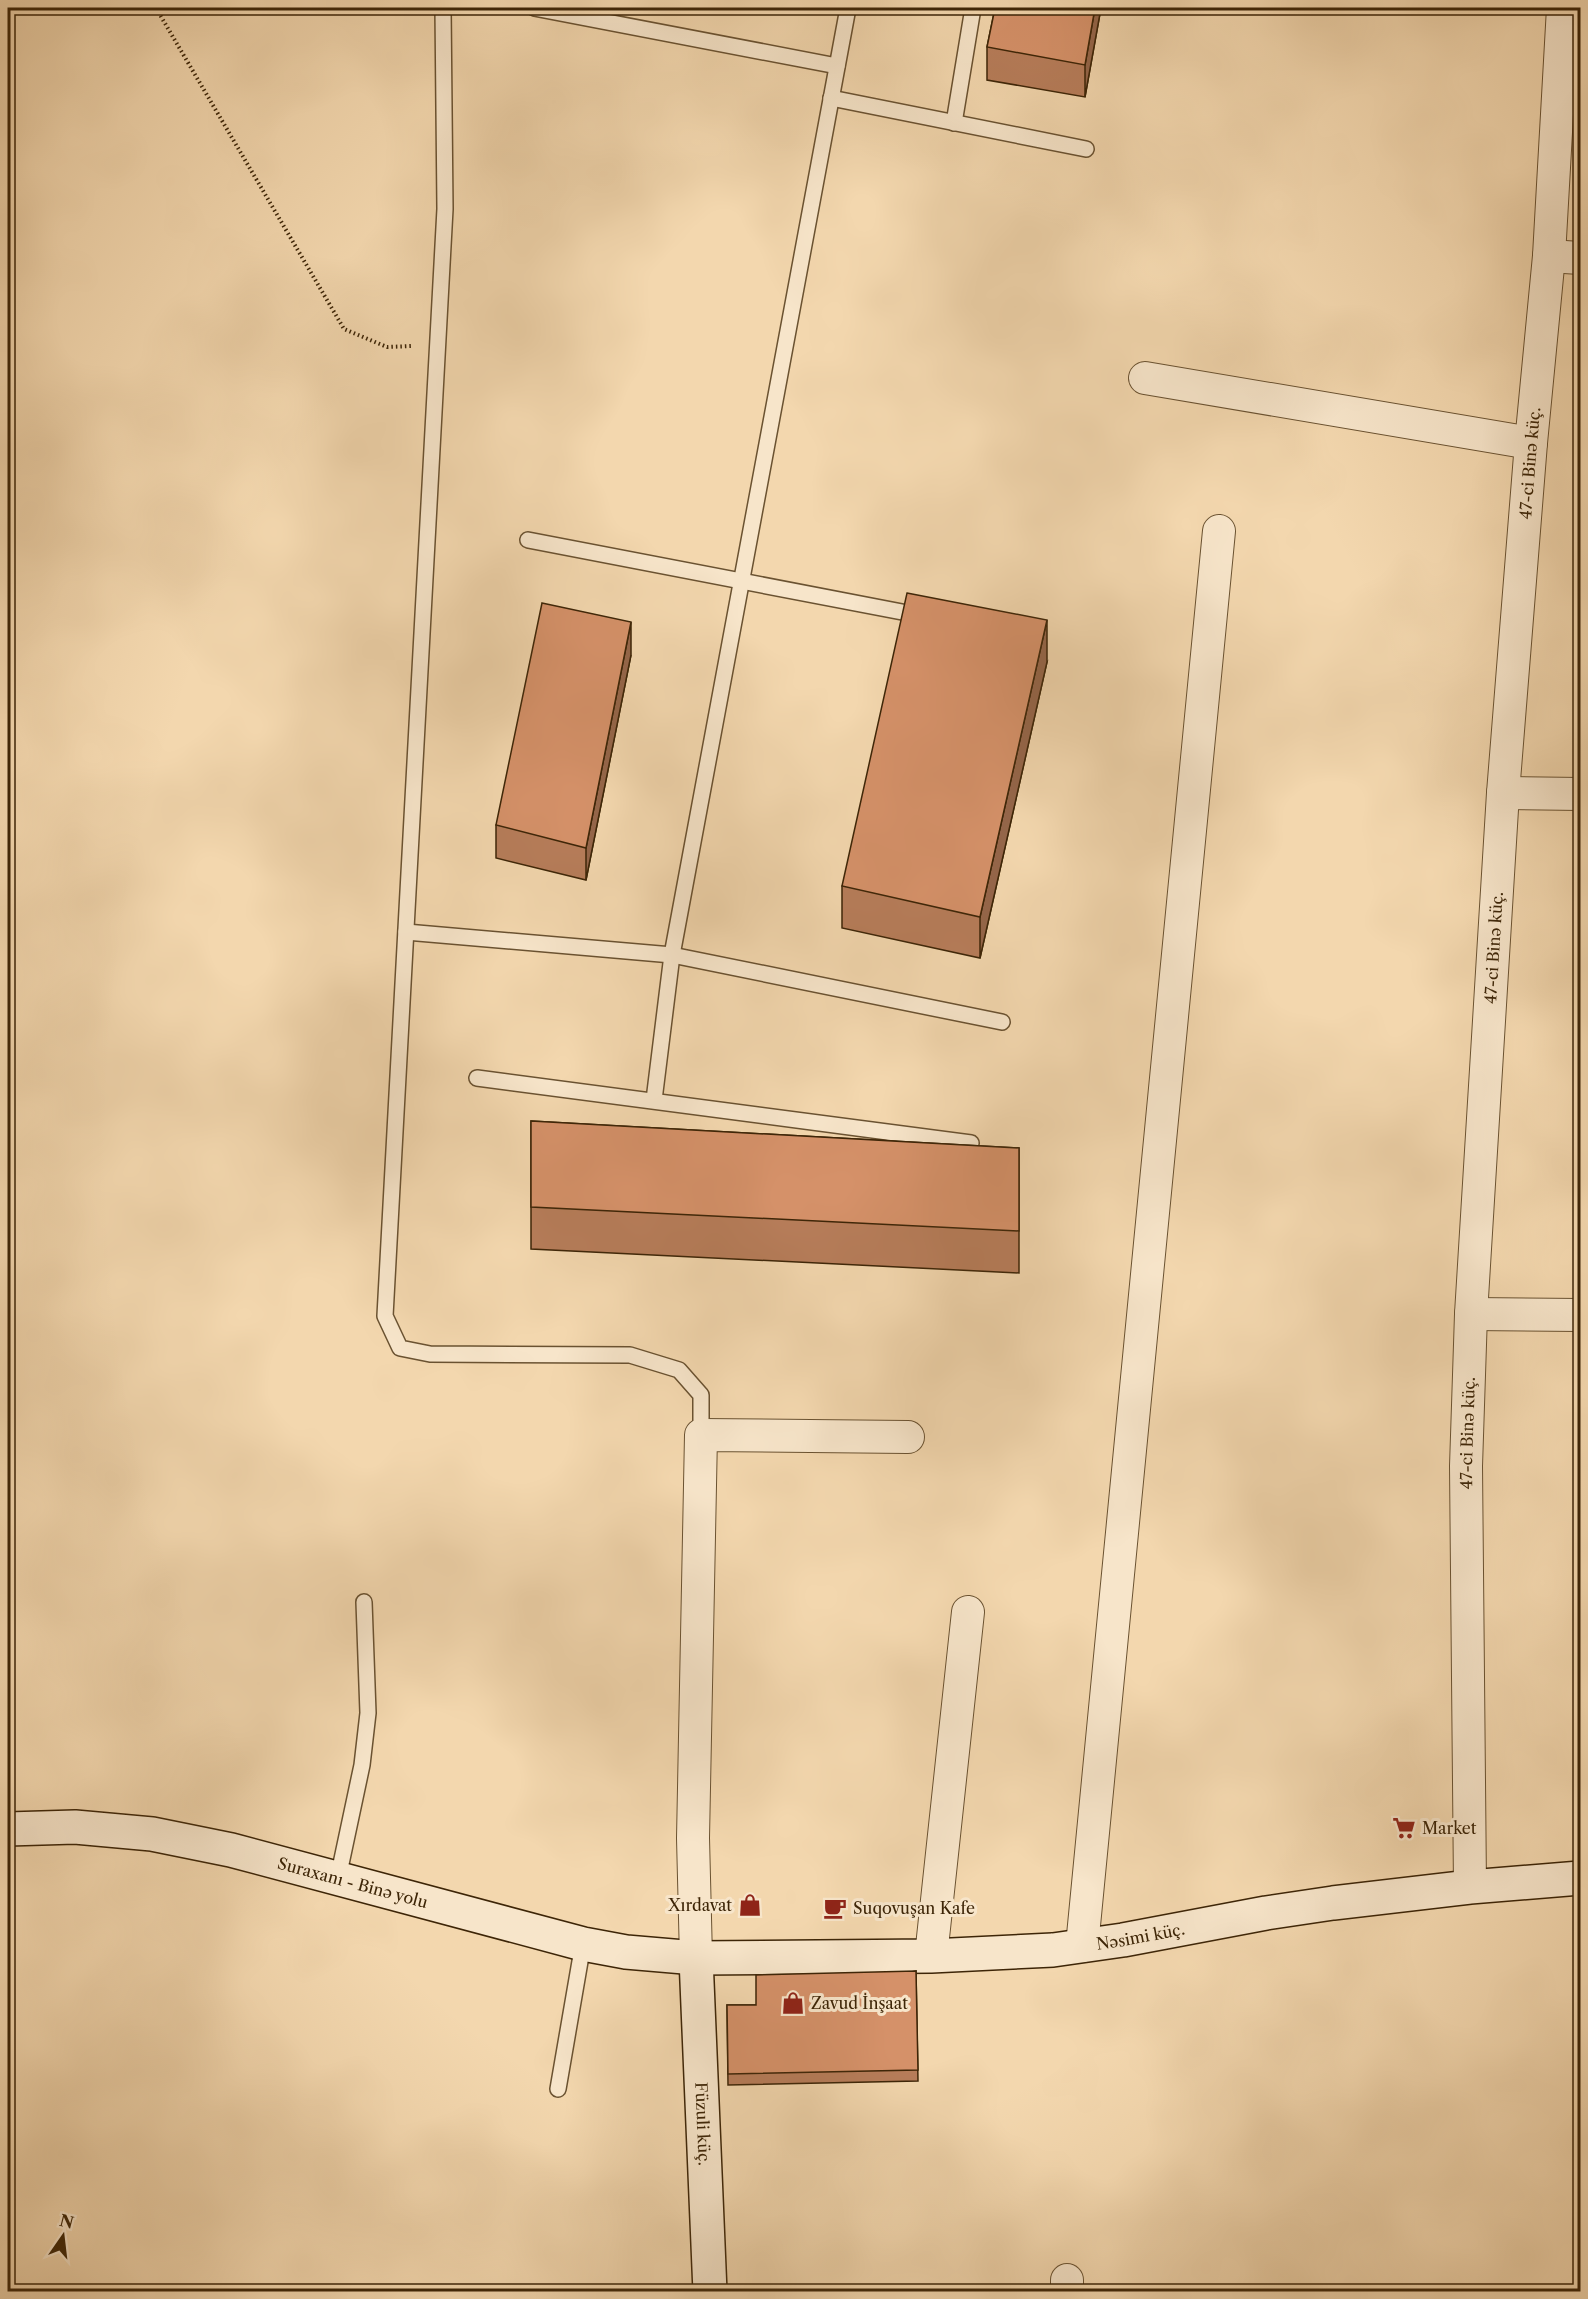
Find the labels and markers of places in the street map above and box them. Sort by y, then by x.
supermarket icon: Market [1391,1815,1417,1841]
place label: Market [1422,1818,1477,1838]
shop icon: Xırdavat [737,1892,763,1918]
place label: Xırdavat [667,1895,732,1915]
cafe icon: Suqovuşan Kafe [822,1895,848,1921]
place label: Suqovuşan Kafe [853,1898,975,1918]
shop icon: Zavud İnşaat [780,1990,806,2016]
place label: Zavud İnşaat [811,1993,908,2013]

